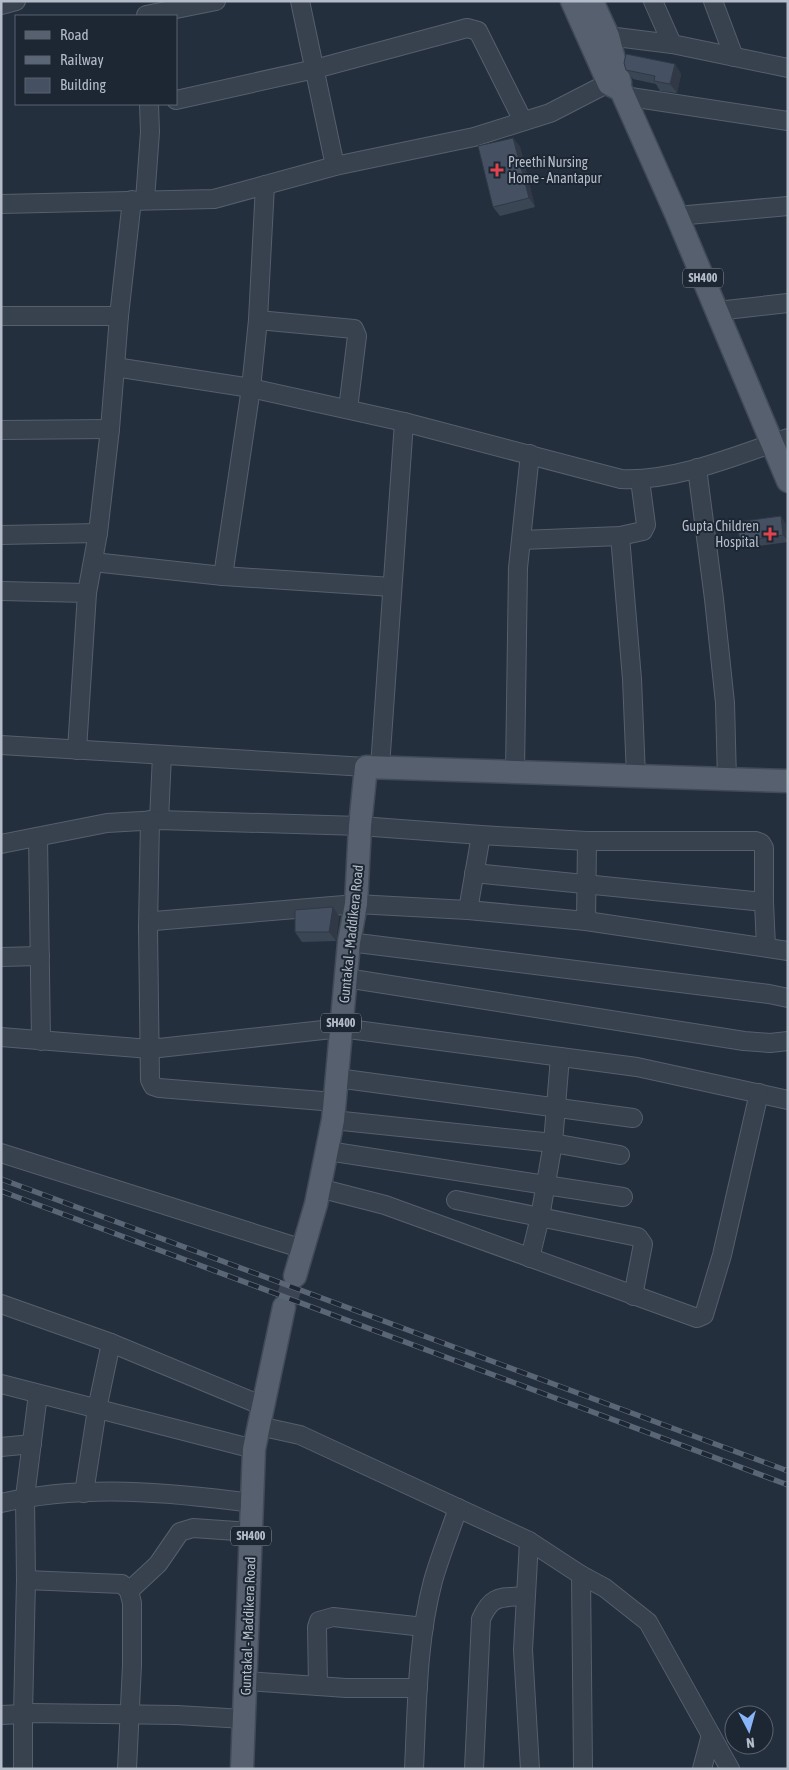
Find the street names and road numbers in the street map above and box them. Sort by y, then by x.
road number: SH400 [683,268,723,288]
street label: Guntakal - Maddikera Road [336,864,366,1004]
road number: SH400 [321,1014,361,1032]
road number: SH400 [231,1526,271,1545]
street label: Guntakal - Maddikera Road [238,1556,258,1696]

